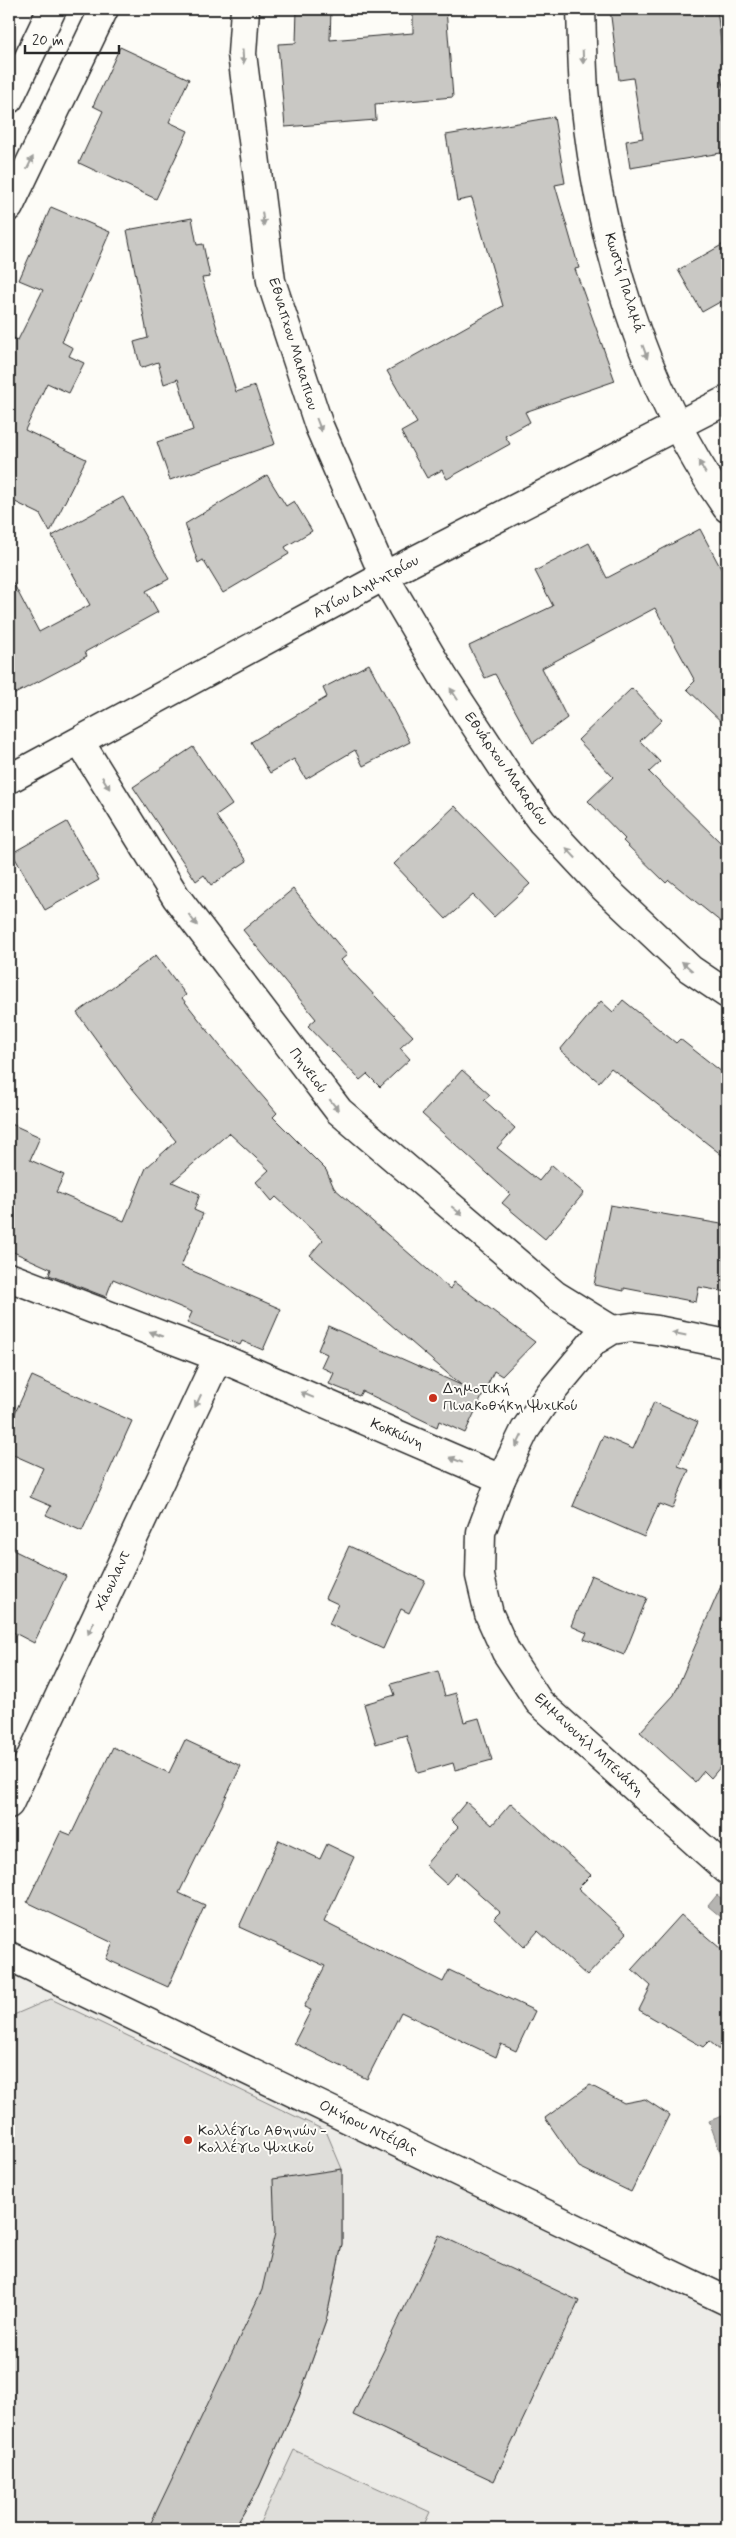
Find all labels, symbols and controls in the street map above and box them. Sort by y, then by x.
scale bar [25,22,119,54]
text: 20 m [32,31,64,51]
one-way arrow [239,50,247,66]
one-way arrow [579,50,587,66]
one-way arrow [26,156,34,170]
one-way arrow [259,211,267,227]
street label: Κωστή Παλαμά [599,230,649,336]
street label: Εθναπχου Μακαπιου [263,275,323,413]
one-way arrow [641,345,649,360]
one-way arrow [316,418,323,433]
one-way arrow [697,461,706,474]
street label: Αγίου Δημητρίου [309,550,423,623]
one-way arrow [449,687,459,701]
street label: Εθνάρχου Μακαρίου [459,708,553,830]
one-way arrow [101,777,110,790]
one-way arrow [565,847,577,859]
one-way arrow [188,913,199,926]
one-way arrow [682,960,694,972]
street label: Πηνειού [284,1044,332,1098]
one-way arrow [329,1098,340,1111]
one-way arrow [450,1206,463,1217]
one-way arrow [148,1330,163,1338]
one-way arrow [671,1330,687,1338]
place label: Δημοτική Πινακοθήκη Ψυχικού [443,1379,578,1416]
one-way arrow [300,1391,314,1399]
marker: Δημοτική Πινακοθήκη Ψυχικού [427,1392,439,1404]
one-way arrow [193,1394,202,1409]
street label: Κοκκώνη [367,1414,427,1454]
one-way arrow [515,1434,523,1448]
one-way arrow [449,1455,463,1463]
street label: Χάουλαντ [90,1548,136,1614]
one-way arrow [87,1621,95,1635]
street label: Εμμανουήλ Μπενάκη [530,1689,648,1801]
street label: Ομήρου Ντέιβις [315,2096,421,2161]
place label: Κολλέγιο Αθηνών - Κολλέγιο Ψυχικού [198,2121,327,2158]
marker: Κολλέγιο Αθηνών - Κολλέγιο Ψυχικού [182,2134,194,2146]

